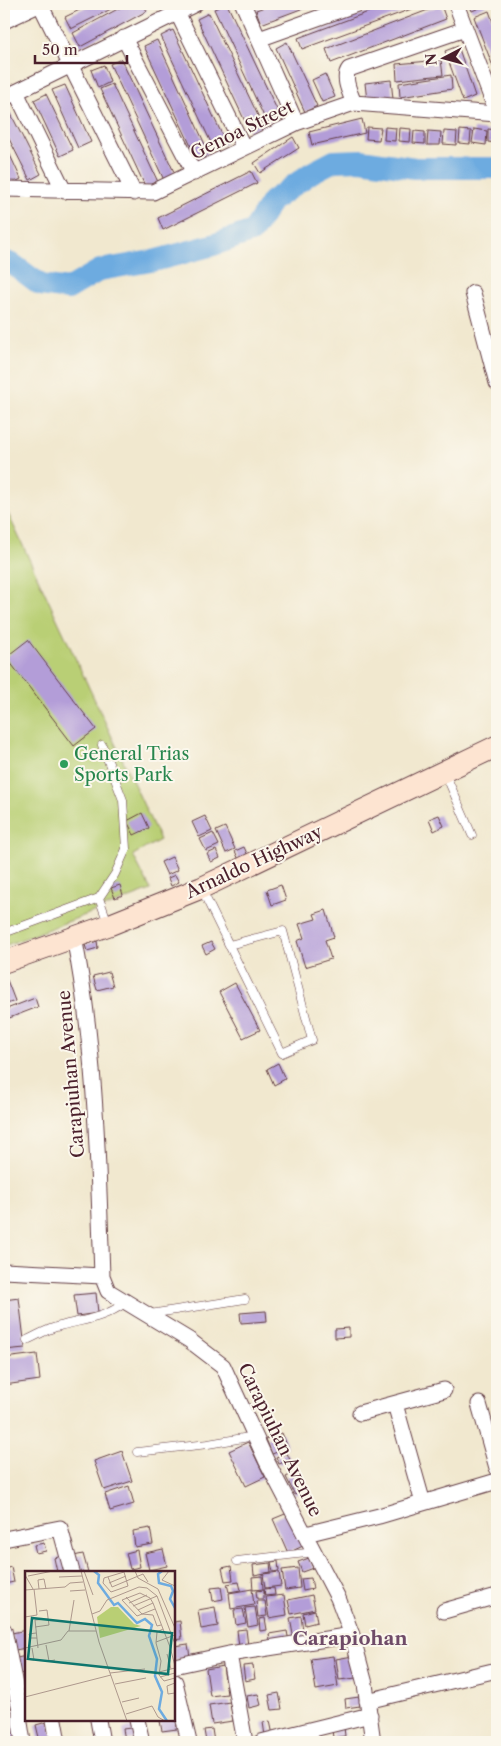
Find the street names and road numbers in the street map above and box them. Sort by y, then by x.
street label: Genoa Street [187,95,298,164]
street label: Arnaldo Highway [181,820,327,904]
street label: Carapiuhan Avenue [53,989,89,1159]
street label: Carapiuhan Avenue [233,1360,327,1520]

